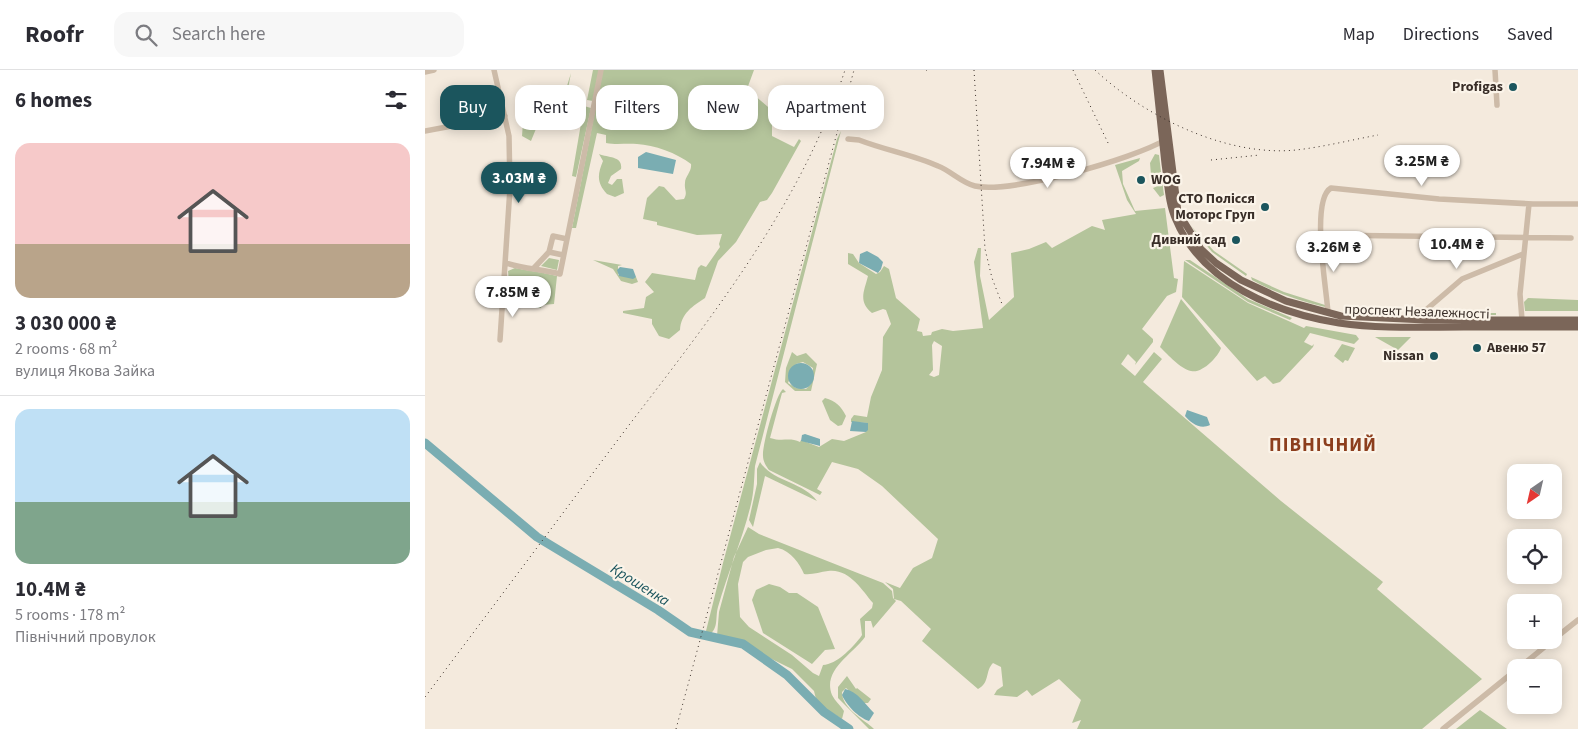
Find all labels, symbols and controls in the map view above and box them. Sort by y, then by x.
search box [114,12,464,57]
text: Roofr [25,17,84,52]
icon: search [132,21,160,49]
text: Search here [172,21,265,48]
text: Map [1343,22,1375,47]
text: Directions [1403,22,1479,47]
text: Saved [1507,22,1553,47]
place label: Profigas [1452,77,1503,97]
marker: Profigas [1507,81,1519,93]
text: 6 homes [15,85,92,115]
chip: Buy [440,85,505,130]
chip: Rent [515,85,586,130]
chip: Filters [596,85,678,130]
chip: New [688,85,758,130]
chip: Apartment [768,85,884,130]
icon: filters [382,86,410,114]
pin: 3.25M ₴ [1376,144,1468,187]
pin: 7.94M ₴ [1002,146,1094,189]
text: 3.25M ₴ [1395,150,1449,172]
text: 7.94M ₴ [1021,152,1075,174]
pin: 3.03M ₴ [473,162,565,204]
text: 3.03M ₴ [492,167,546,189]
place label: WOG [1151,170,1181,190]
marker: WOG [1135,174,1147,186]
icon: home [168,176,258,266]
place label: СТО Полісся Моторс Груп [1175,189,1255,225]
marker: СТО Полісся Моторс Груп [1259,201,1271,213]
pin: 10.4M ₴ [1411,228,1503,270]
place label: Дивний сад [1152,230,1227,250]
pin: 3.26M ₴ [1288,230,1380,273]
text: 10.4M ₴ [1430,233,1484,255]
marker: Дивний сад [1230,234,1242,246]
text: 3.26M ₴ [1307,236,1361,258]
pin: 7.85M ₴ [467,276,559,318]
text: 7.85M ₴ [486,281,540,303]
street label: проспект Незалежності [1344,299,1490,325]
text: 3 030 000 ₴ [15,308,116,338]
text: 2 rooms · 68 m² [15,338,117,360]
place label: Авеню 57 [1486,338,1546,358]
marker: Авеню 57 [1471,342,1483,354]
place label: Nissan [1383,346,1424,366]
marker: Nissan [1428,350,1440,362]
text: вулиця Якова Зайка [15,360,155,382]
district label: ПІВНІЧНИЙ [1269,432,1377,459]
icon: home [168,441,258,531]
north arrow [1507,464,1563,519]
map controls [1507,464,1562,714]
button: locate [1507,529,1562,584]
water label: Крошенка [606,559,674,611]
text: 10.4M ₴ [15,574,86,604]
button: + [1507,594,1562,649]
text: 5 rooms · 178 m² [15,604,125,626]
text: Північний провулок [15,626,156,648]
button: − [1507,659,1562,714]

